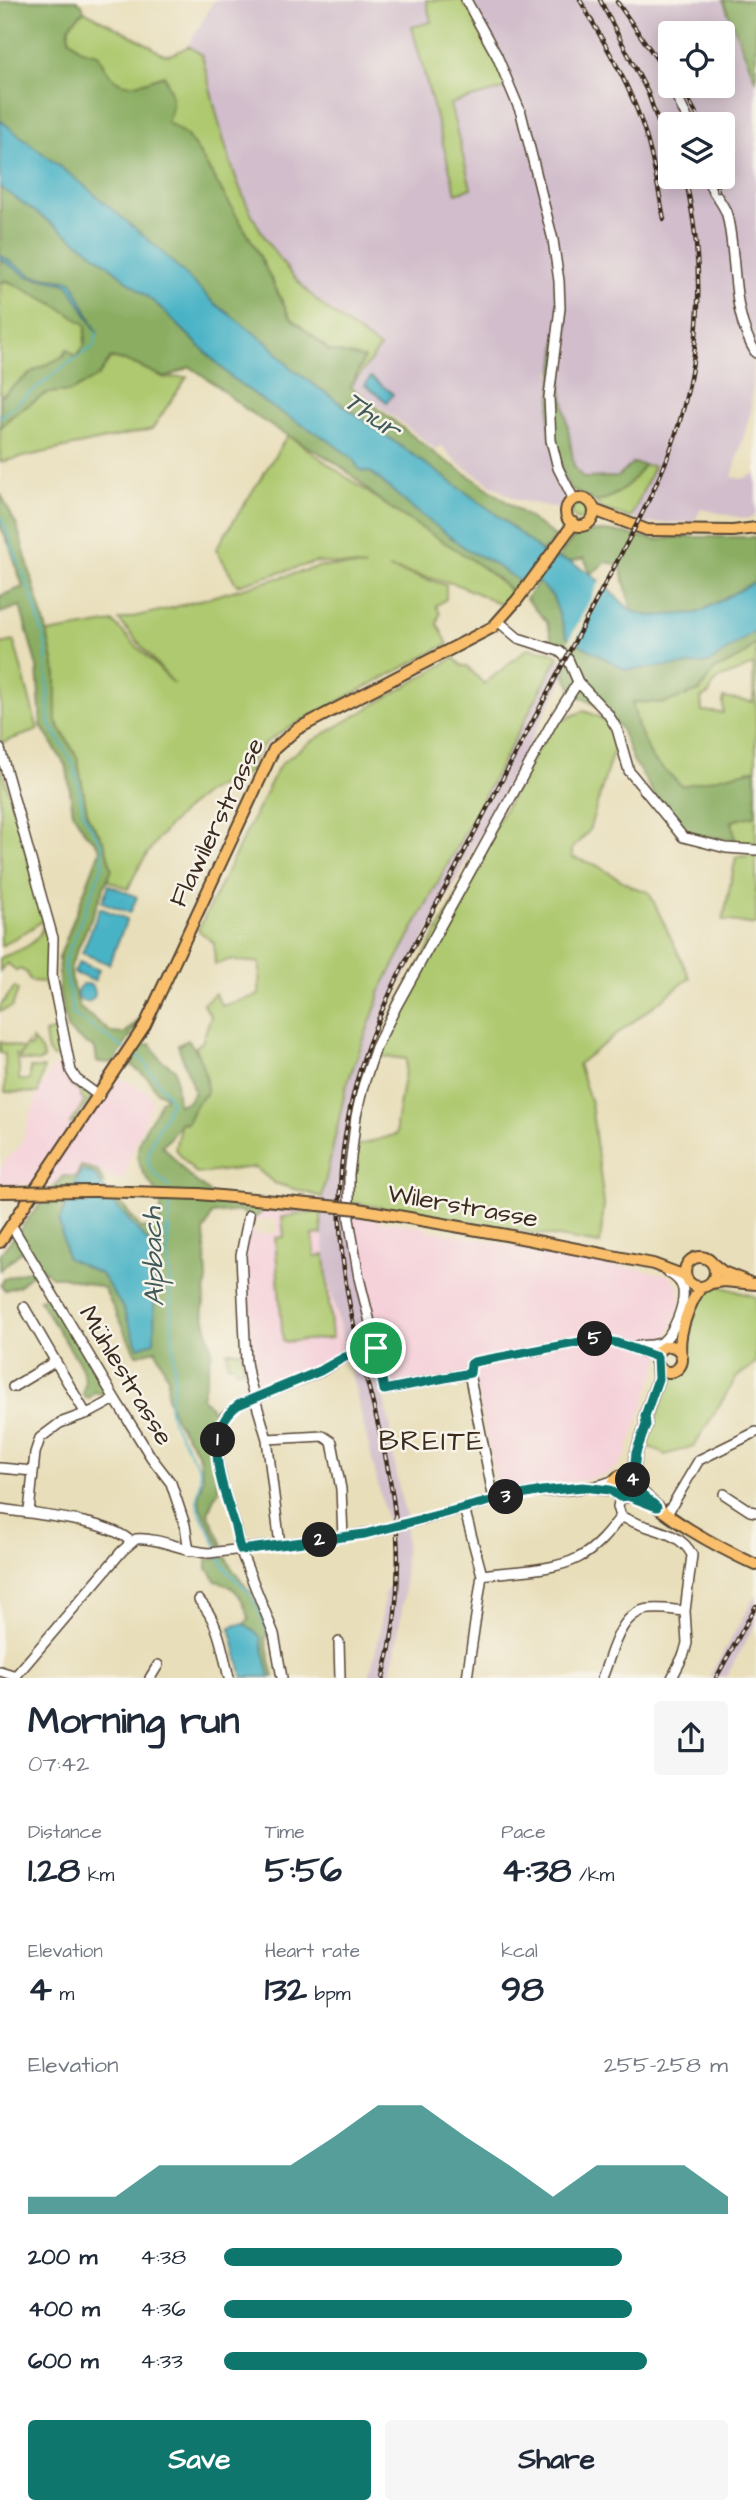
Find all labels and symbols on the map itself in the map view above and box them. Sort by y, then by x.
water label: Thur [336,382,410,450]
street label: Flawilerstrasse [160,732,273,913]
street label: Wilerstrasse [385,1175,541,1237]
water label: Alpbach [132,1205,175,1307]
street label: Mühlestrasse [70,1299,182,1452]
pin [346,1318,406,1378]
pin: 5 [578,1322,612,1356]
pin: 1 [200,1422,235,1458]
district label: BREITE [379,1422,485,1461]
pin: 4 [616,1462,650,1498]
pin: 3 [489,1480,524,1514]
pin: 2 [302,1522,338,1558]

